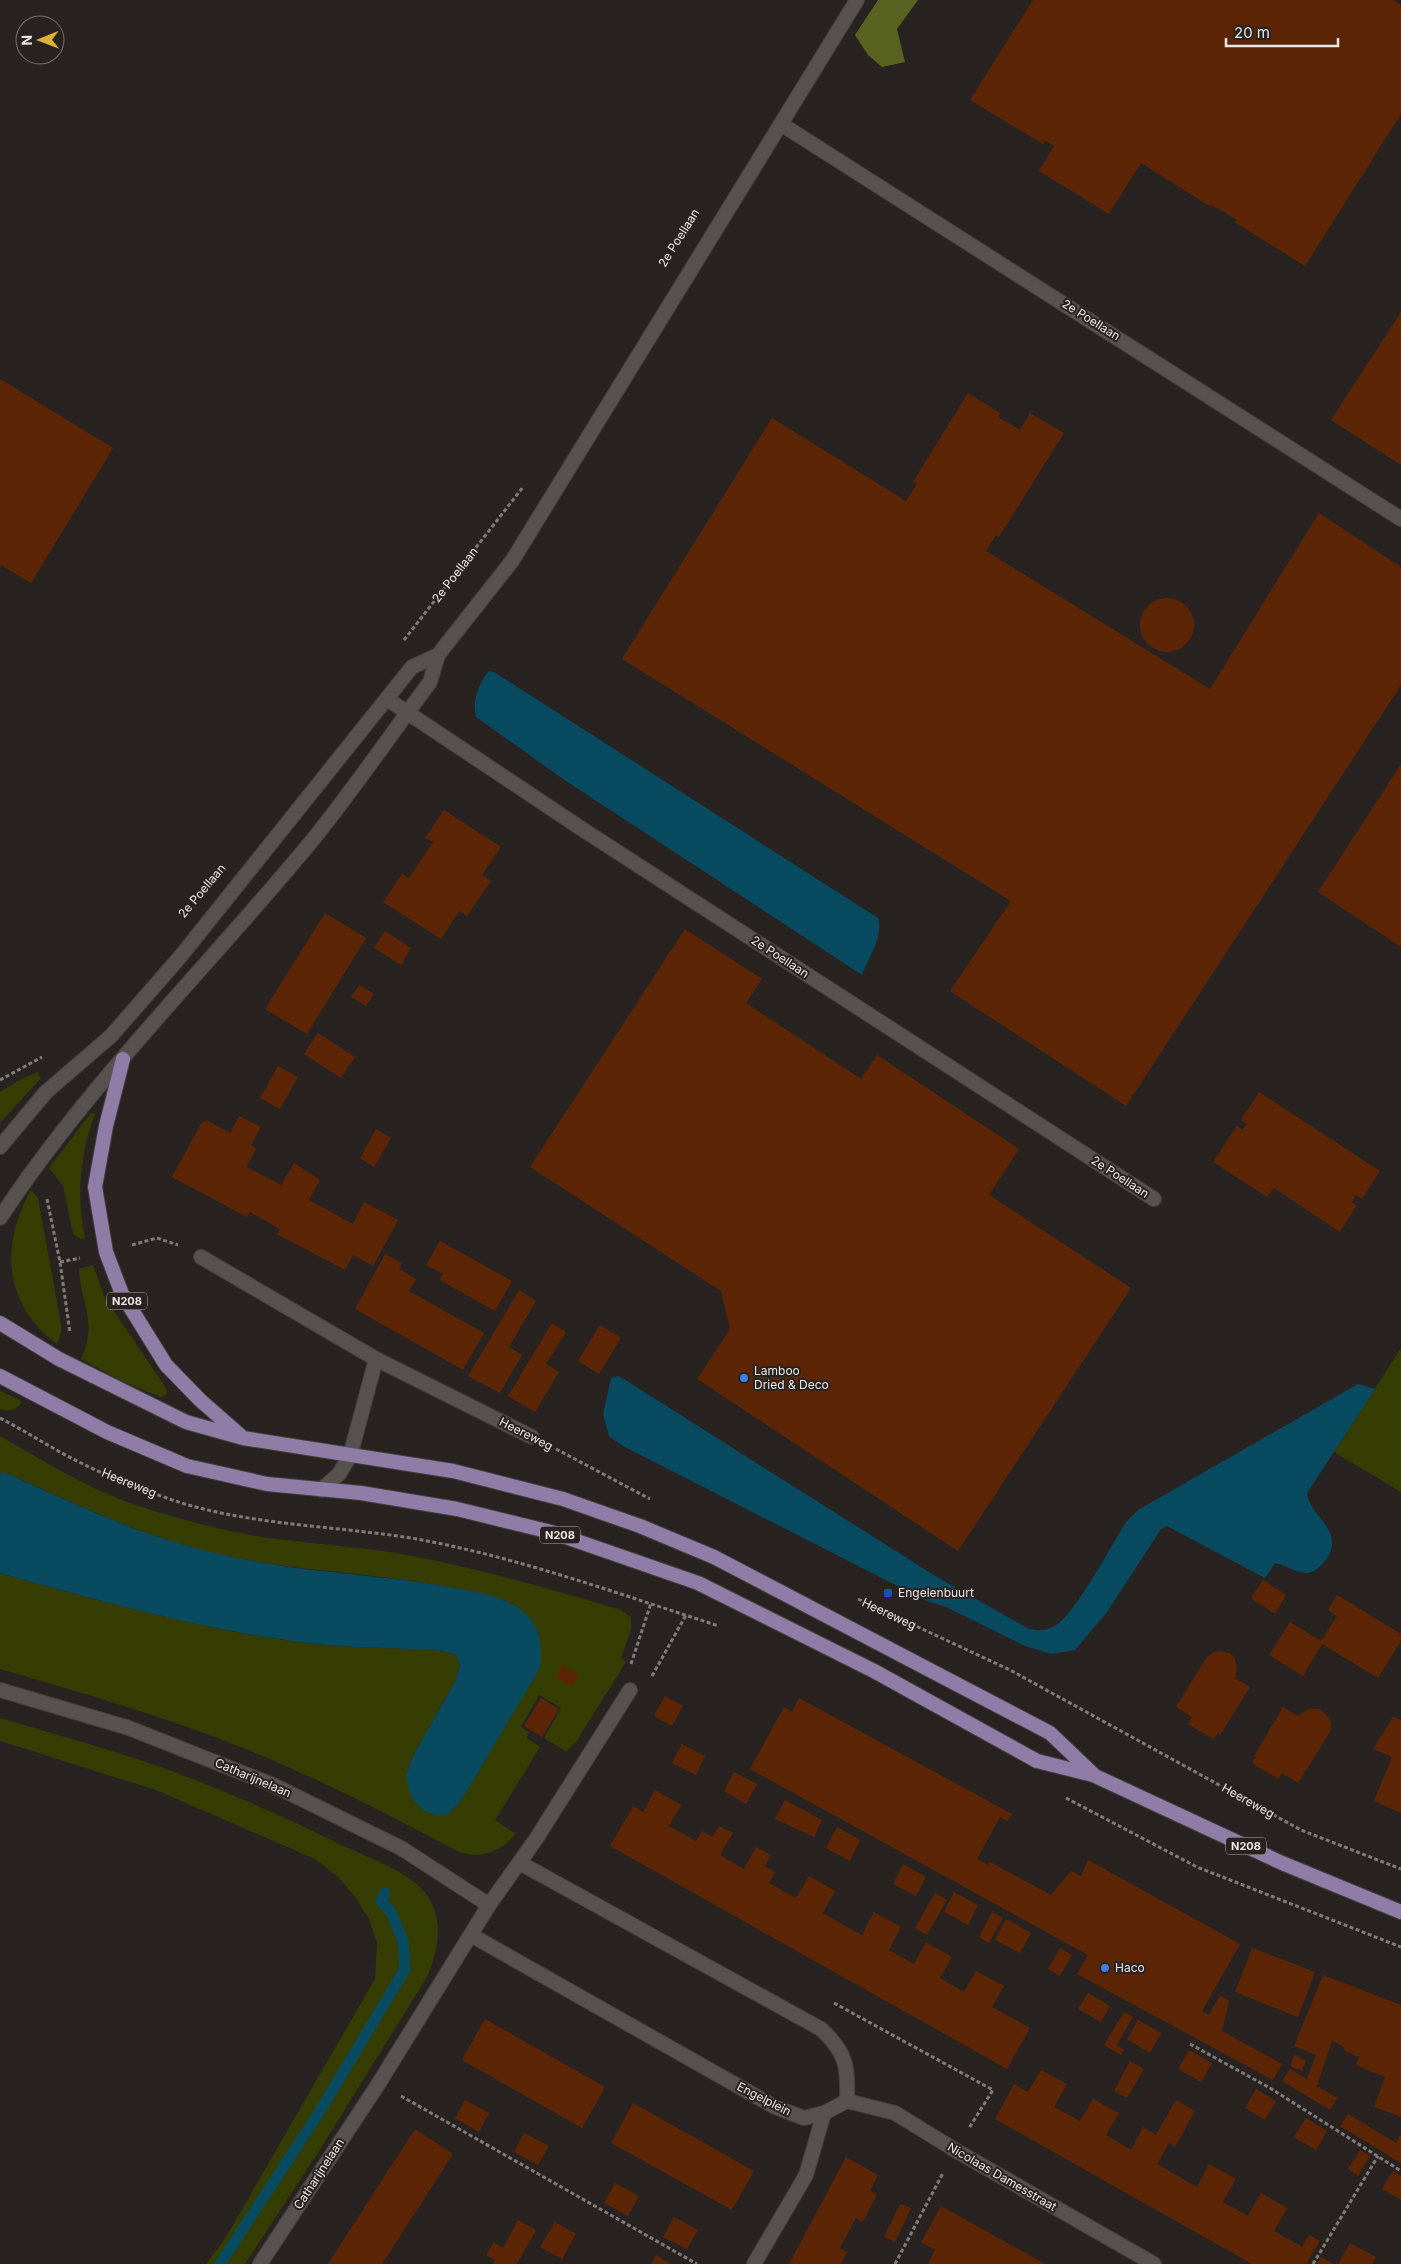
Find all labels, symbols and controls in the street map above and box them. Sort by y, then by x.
north arrow [15,15,65,65]
scale bar [1226,15,1338,47]
text: 20 m [1234,23,1270,42]
text: N [18,35,35,46]
street label: 2e Poellaan [655,206,702,270]
street label: 2e Poellaan [1059,296,1123,343]
street label: 2e Poellaan [428,544,481,605]
street label: 2e Poellaan [175,861,229,921]
street label: 2e Poellaan [749,932,812,981]
street label: 2e Poellaan [1089,1152,1152,1201]
road number: N208 [107,1292,147,1310]
place label: Lamboo Dried & Deco [754,1363,829,1392]
marker: Lamboo Dried & Deco [738,1372,750,1384]
street label: Heereweg [497,1414,555,1453]
street label: Heereweg [100,1465,159,1500]
road number: N208 [540,1526,580,1544]
place label: Engelenbuurt [898,1585,974,1600]
marker: Engelenbuurt [882,1587,894,1599]
street label: Heereweg [860,1595,919,1633]
street label: Catharijnelaan [213,1755,294,1800]
street label: Heereweg [1219,1780,1277,1821]
road number: N208 [1226,1838,1266,1854]
place label: Haco [1115,1960,1145,1975]
marker: Haco [1099,1962,1111,1974]
street label: Engelplein [735,2079,794,2119]
street label: Catharijnelaan [290,2136,347,2212]
street label: Nicolaas Damesstraat [945,2139,1060,2214]

